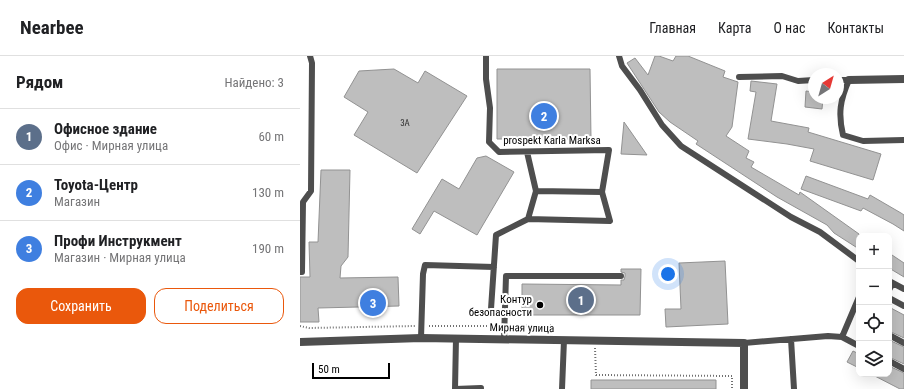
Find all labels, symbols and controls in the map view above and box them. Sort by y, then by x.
text: Nearbee [20,16,84,39]
text: Главная [649,20,696,36]
text: Карта [718,20,751,36]
text: О нас [773,20,805,36]
text: Контакты [827,20,884,36]
north arrow [808,68,844,104]
text: Рядом [16,72,63,92]
text: Найдено: 3 [224,75,284,90]
pin: 2 [531,101,557,131]
house number: 3А [400,118,410,128]
text: Офисное здание [54,120,157,138]
text: 1 [26,129,32,144]
text: 60 m [258,129,284,144]
street label: prospekt Karla Marksa [503,134,601,147]
text: Офис · Мирная улица [54,138,168,153]
text: Toyota-Центр [54,176,138,194]
text: 2 [26,185,32,200]
text: 130 m [252,185,284,200]
text: Магазин [54,194,100,209]
text: Профи Инструкмент [54,232,182,250]
map controls [856,233,892,377]
button: + [856,233,892,269]
text: 3 [26,241,32,256]
text: 190 m [252,241,284,256]
text: Магазин · Мирная улица [54,250,186,265]
your location [658,264,678,284]
button: − [856,269,892,305]
pin: 1 [568,285,594,315]
button: Сохранить [16,288,146,324]
button: Поделиться [154,288,284,324]
pin: 3 [360,288,386,318]
place label: Контур безопасности [469,293,532,319]
marker: Контур безопасности [535,300,545,310]
button: locate [856,305,892,341]
street label: Мирная улица [490,321,554,335]
button: layers [856,341,892,377]
scale bar [312,361,390,380]
text: 50 m [318,363,340,376]

